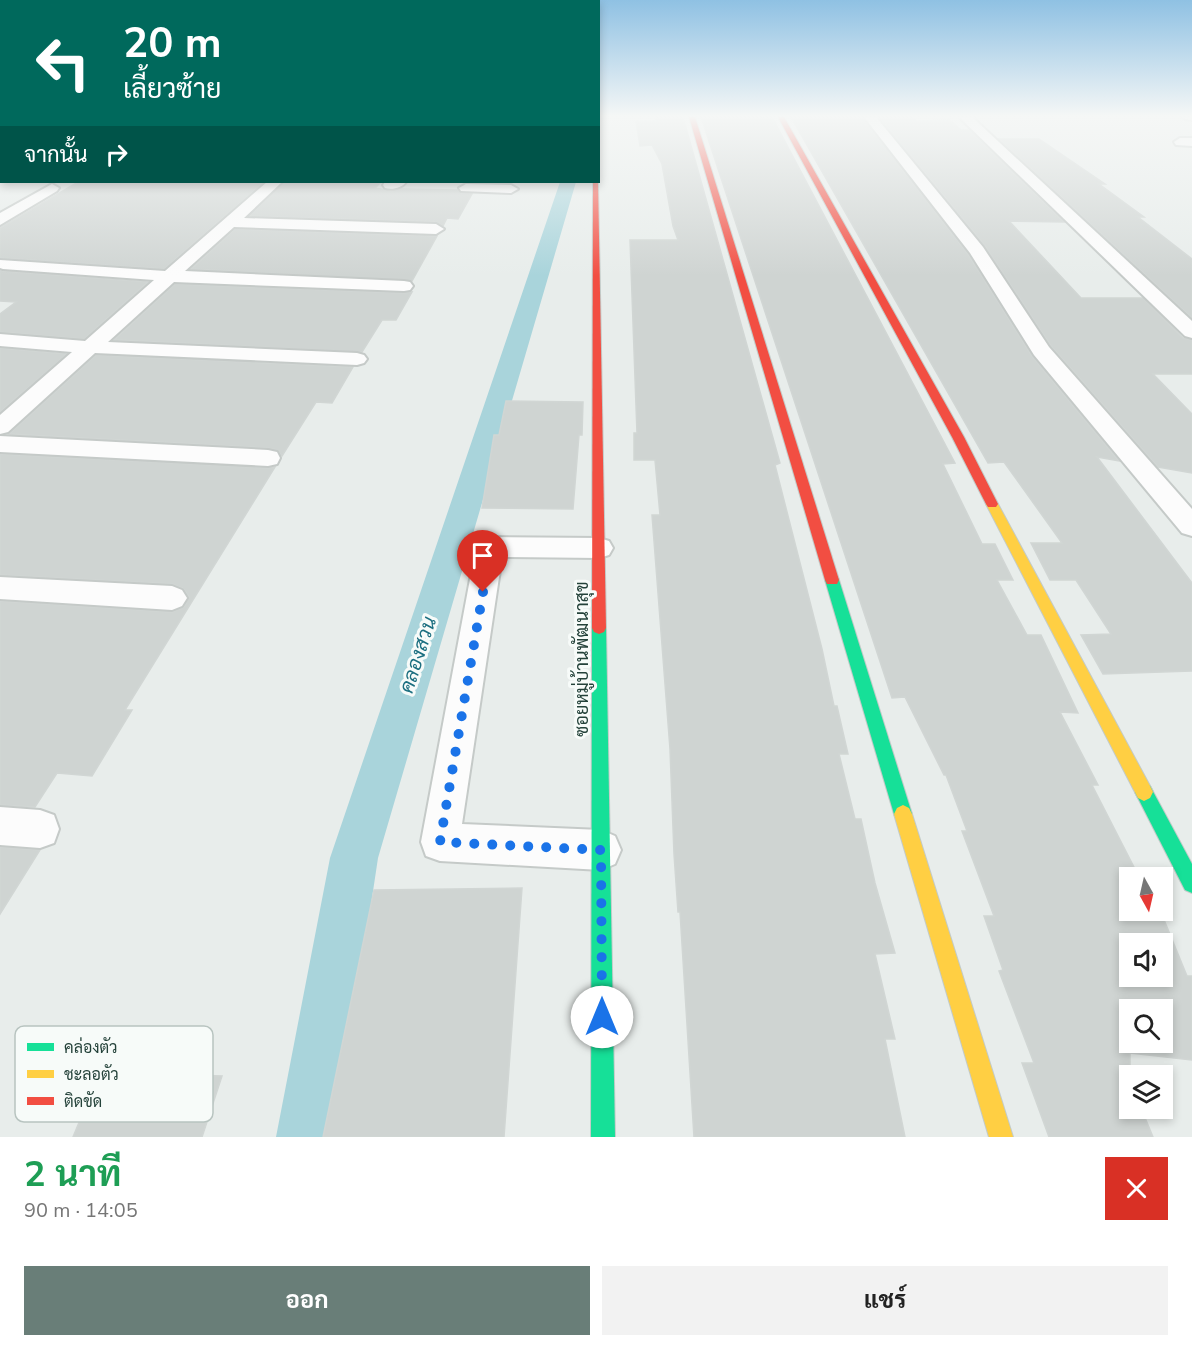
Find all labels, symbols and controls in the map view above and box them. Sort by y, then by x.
text: 20 m [123,15,222,72]
icon: left [24,24,102,102]
text: เลี้ยวซ้าย [123,71,221,108]
icon: right [100,138,133,171]
text: จากนั้น [24,140,88,170]
pin [457,530,508,592]
icon: arrive [466,539,499,572]
street label: ซอยหมู่บ้านพัฒนาสุข [570,581,595,737]
water label: คลองสวน [393,613,443,697]
north arrow [1119,867,1173,921]
map controls [1119,867,1173,1119]
button: sound [1119,933,1173,987]
position arrow [570,985,634,1049]
button: search [1119,999,1173,1053]
legend [15,1026,213,1122]
text: คล่องตัว [64,1037,118,1059]
text: ชะลอตัว [64,1064,119,1086]
button: layers [1119,1065,1173,1119]
text: ติดขัด [64,1091,102,1113]
text: 2 นาที [24,1150,122,1199]
button: close [1105,1157,1168,1220]
text: 90 m · 14:05 [24,1197,138,1224]
button: ออก [24,1266,590,1335]
button: แชร์ [602,1266,1168,1335]

